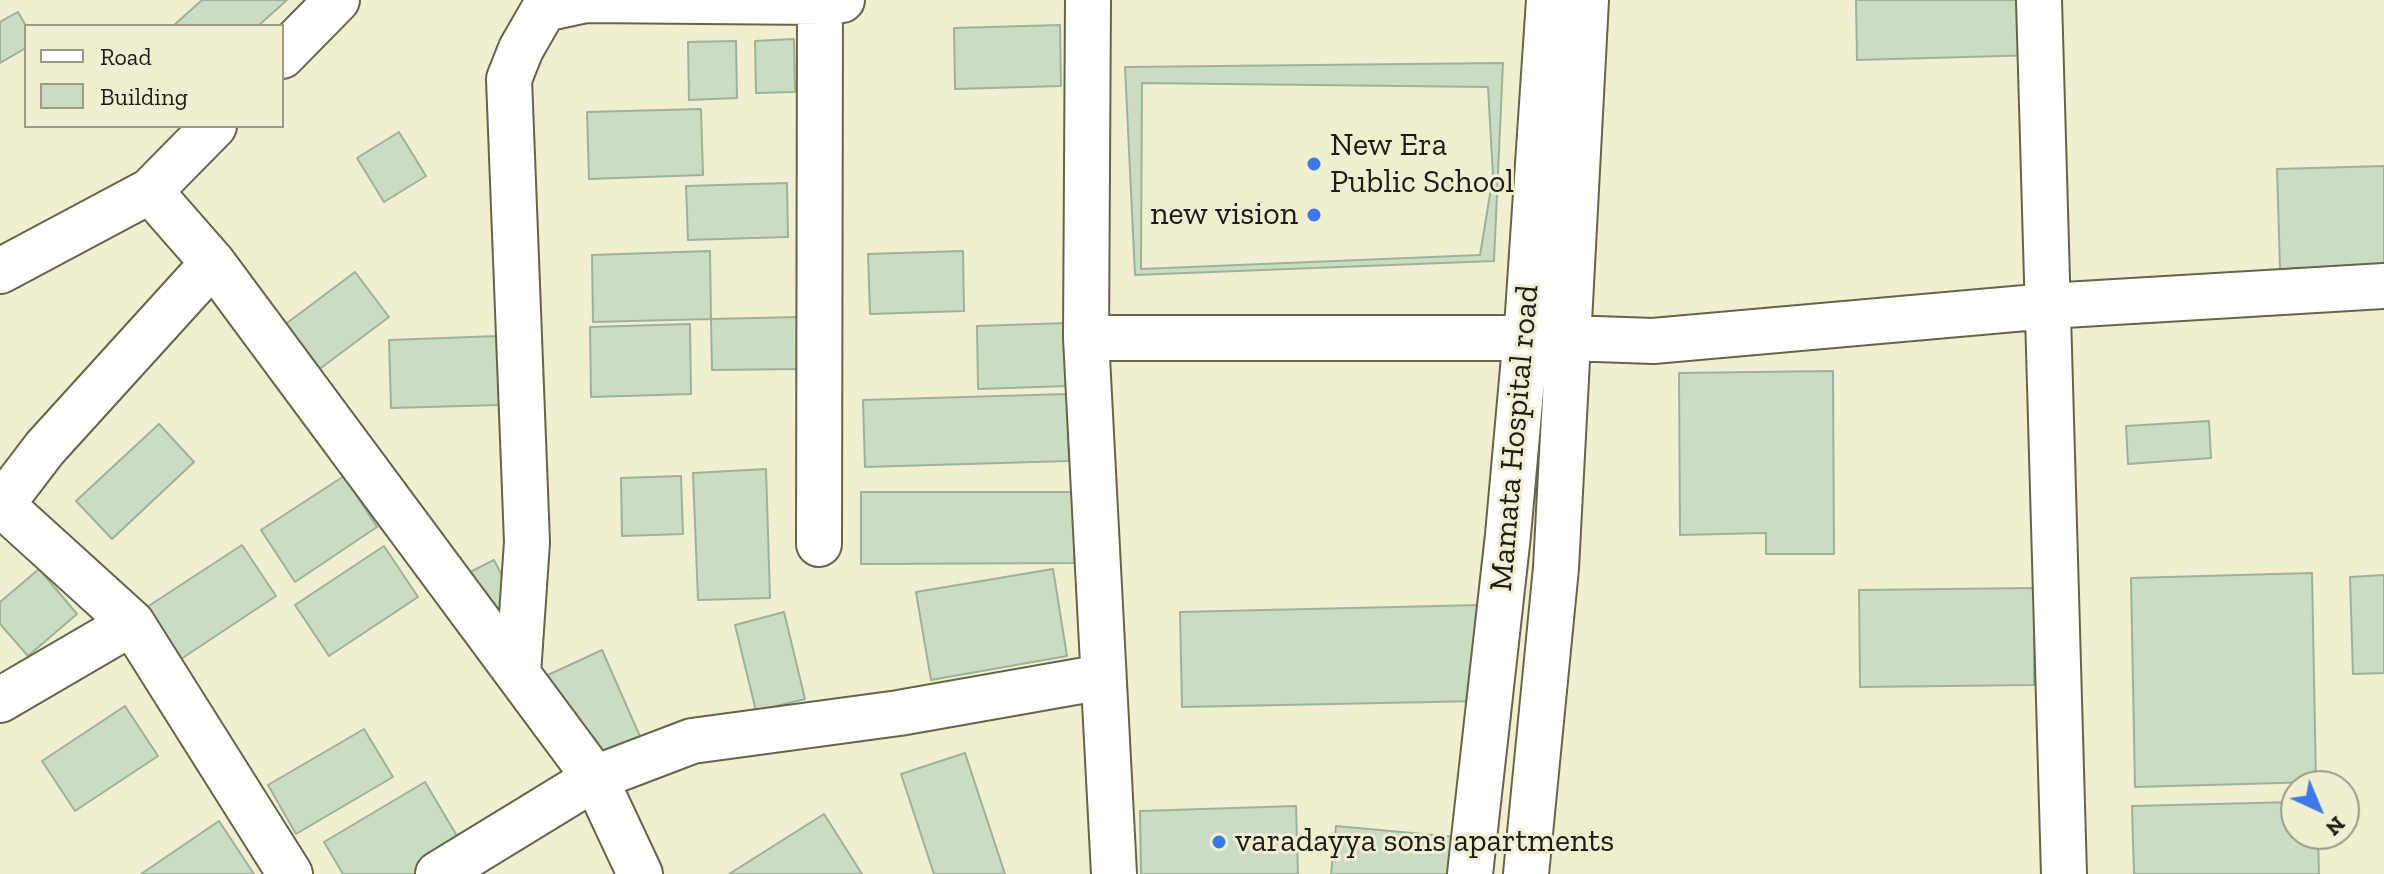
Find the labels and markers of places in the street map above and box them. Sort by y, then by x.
place label: New Era Public School [1330,127,1514,202]
marker: New Era Public School [1305,155,1323,173]
place label: new vision [1150,196,1298,234]
marker: new vision [1305,206,1323,224]
place label: varadayya sons apartments [1235,823,1614,861]
marker: varadayya sons apartments [1210,833,1228,851]

